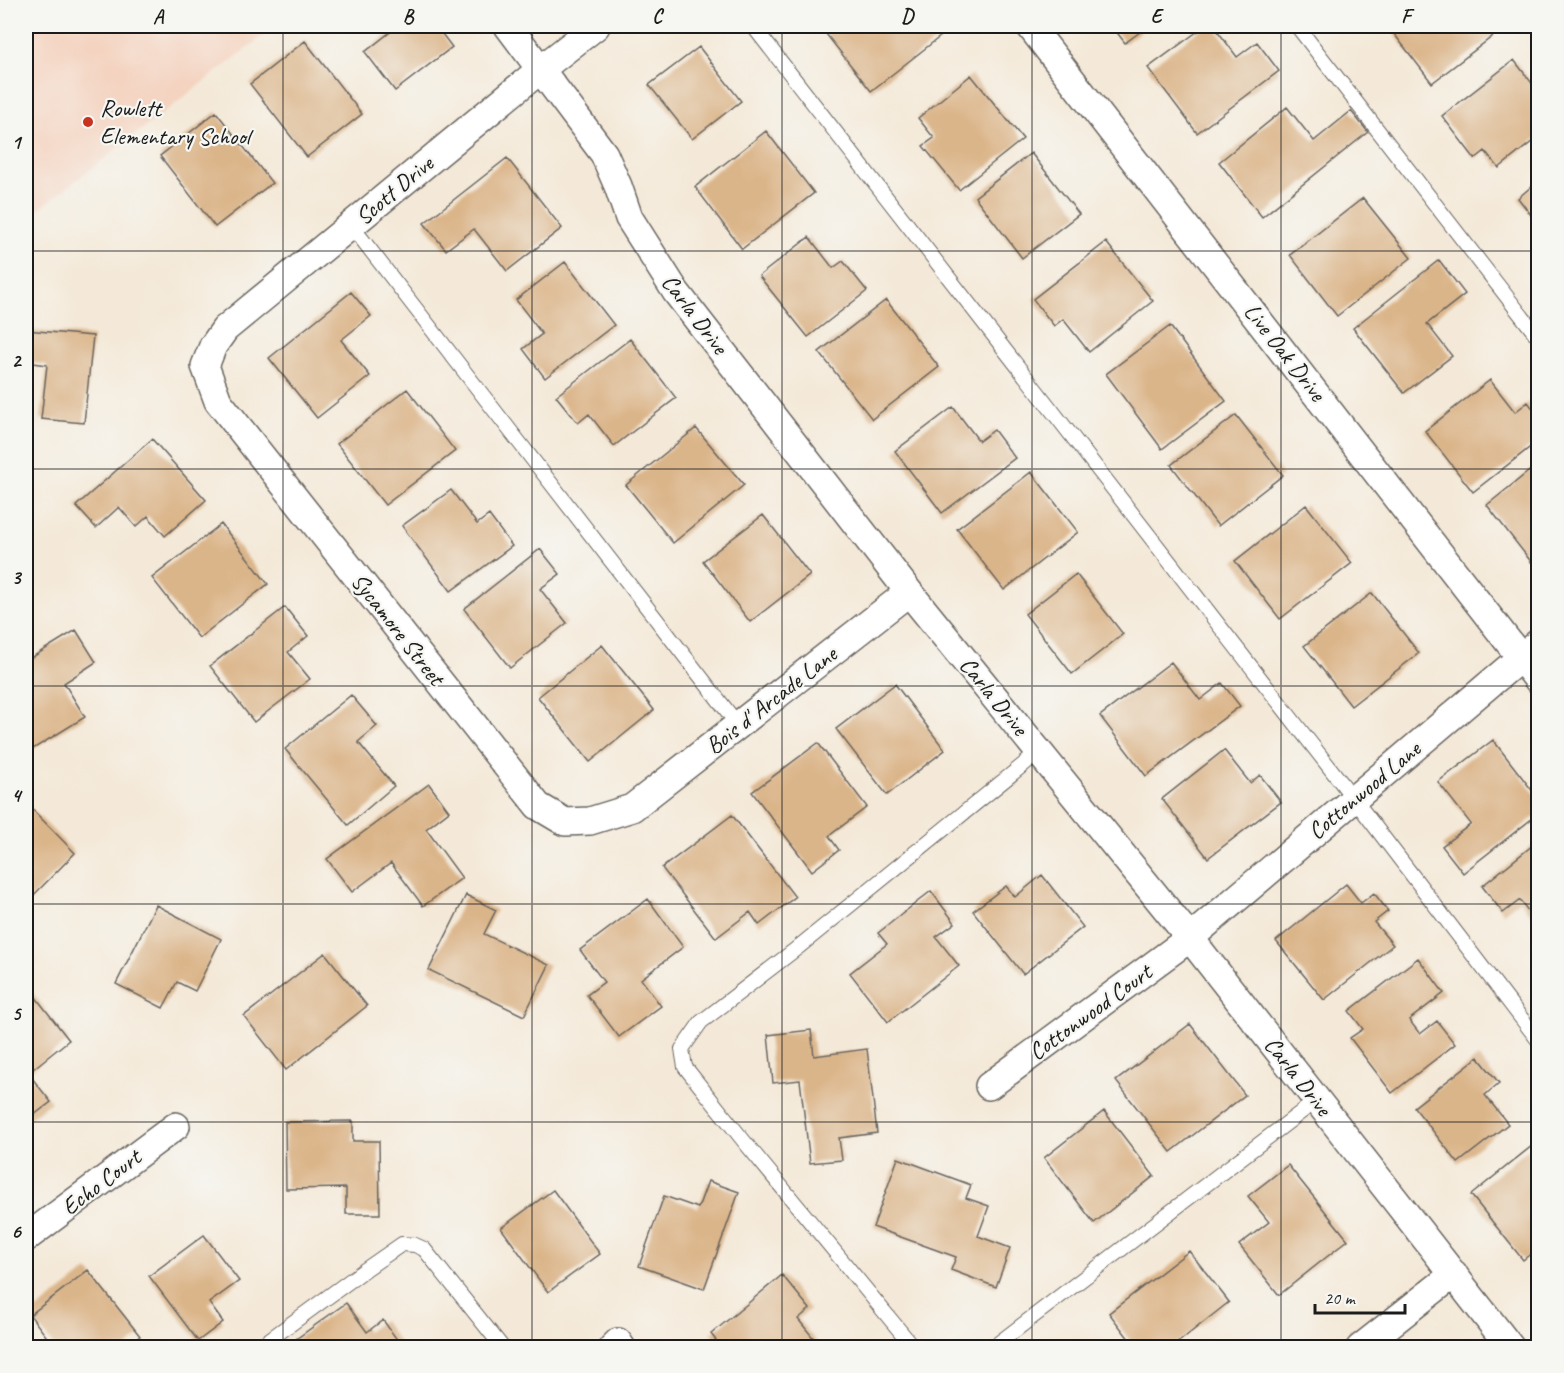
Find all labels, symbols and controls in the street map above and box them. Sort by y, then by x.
text: A [153,4,165,29]
text: B [403,4,415,29]
text: C [652,4,664,29]
text: D [901,4,915,29]
text: E [1151,4,1165,29]
text: F [1401,4,1415,29]
place label: Rowlett Elementary School [100,93,254,151]
marker: Rowlett Elementary School [81,115,95,129]
text: 1 [12,130,23,155]
street label: Scott Drive [349,147,441,231]
street label: Carla Drive [655,268,736,362]
street label: Live Oak Drive [1237,297,1334,409]
text: 2 [12,348,23,373]
text: 3 [12,565,23,590]
street label: Sycamore Street [345,567,452,693]
street label: Bois d' Arcade Lane [699,638,844,761]
street label: Carla Drive [953,651,1036,743]
street label: Cottonwood Lane [1302,733,1428,846]
text: 4 [12,783,24,808]
street label: Cottonwood Court [1023,956,1159,1067]
text: 5 [12,1001,23,1026]
street label: Carla Drive [1258,1030,1340,1123]
street label: Echo Court [55,1141,148,1222]
text: 6 [11,1219,22,1244]
scale bar [1315,1277,1405,1315]
text: 20 m [1324,1287,1357,1309]

